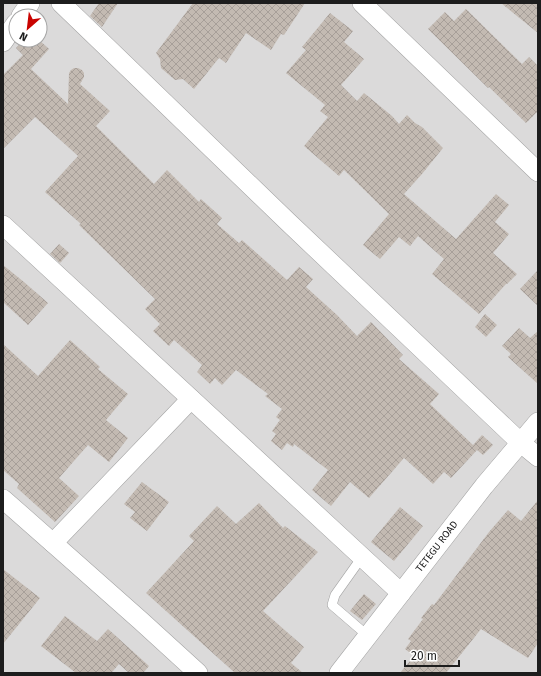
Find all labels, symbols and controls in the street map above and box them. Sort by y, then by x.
north arrow [8,8,48,48]
text: N [17,29,30,44]
street label: TETEGU ROAD [413,519,461,575]
scale bar [405,642,459,668]
text: 20 m [411,649,437,663]

